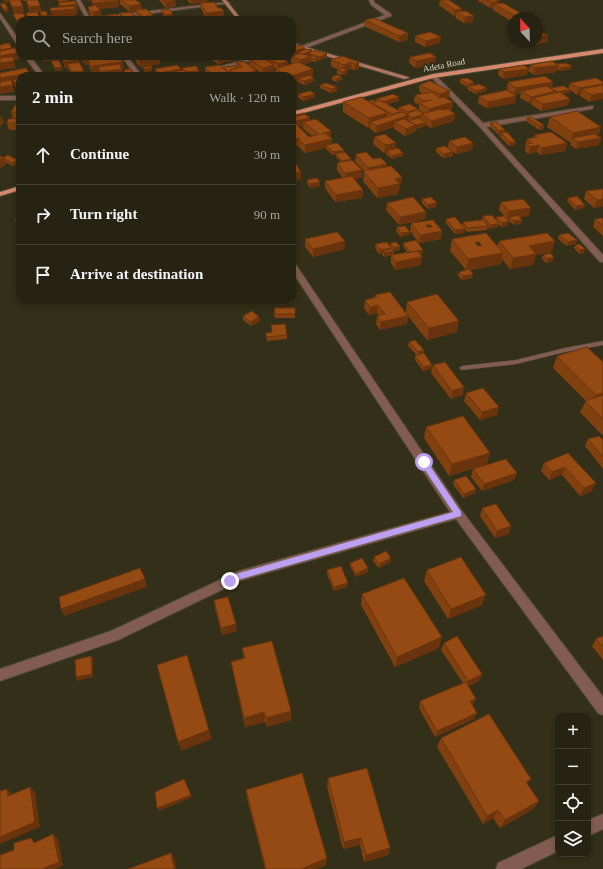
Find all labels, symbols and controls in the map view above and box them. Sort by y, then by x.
north arrow [507,12,543,48]
search box [16,16,296,60]
icon: search [30,27,52,49]
text: Search here [62,30,132,46]
street label: Adeta Road [422,56,466,74]
text: 2 min [32,88,73,107]
text: Walk · 120 m [209,90,280,105]
icon: ahead [32,144,54,166]
text: Continue [70,146,129,162]
text: 30 m [254,147,280,162]
icon: right [32,204,54,226]
text: Turn right [70,206,137,222]
text: 90 m [254,207,280,222]
icon: arrive [32,264,54,286]
text: Arrive at destination [70,266,203,282]
route start [415,453,433,471]
route end [221,572,239,590]
map controls [555,713,591,857]
button: + [555,713,591,749]
button: − [555,749,591,785]
button: locate [555,785,591,821]
button: layers [555,821,591,857]

